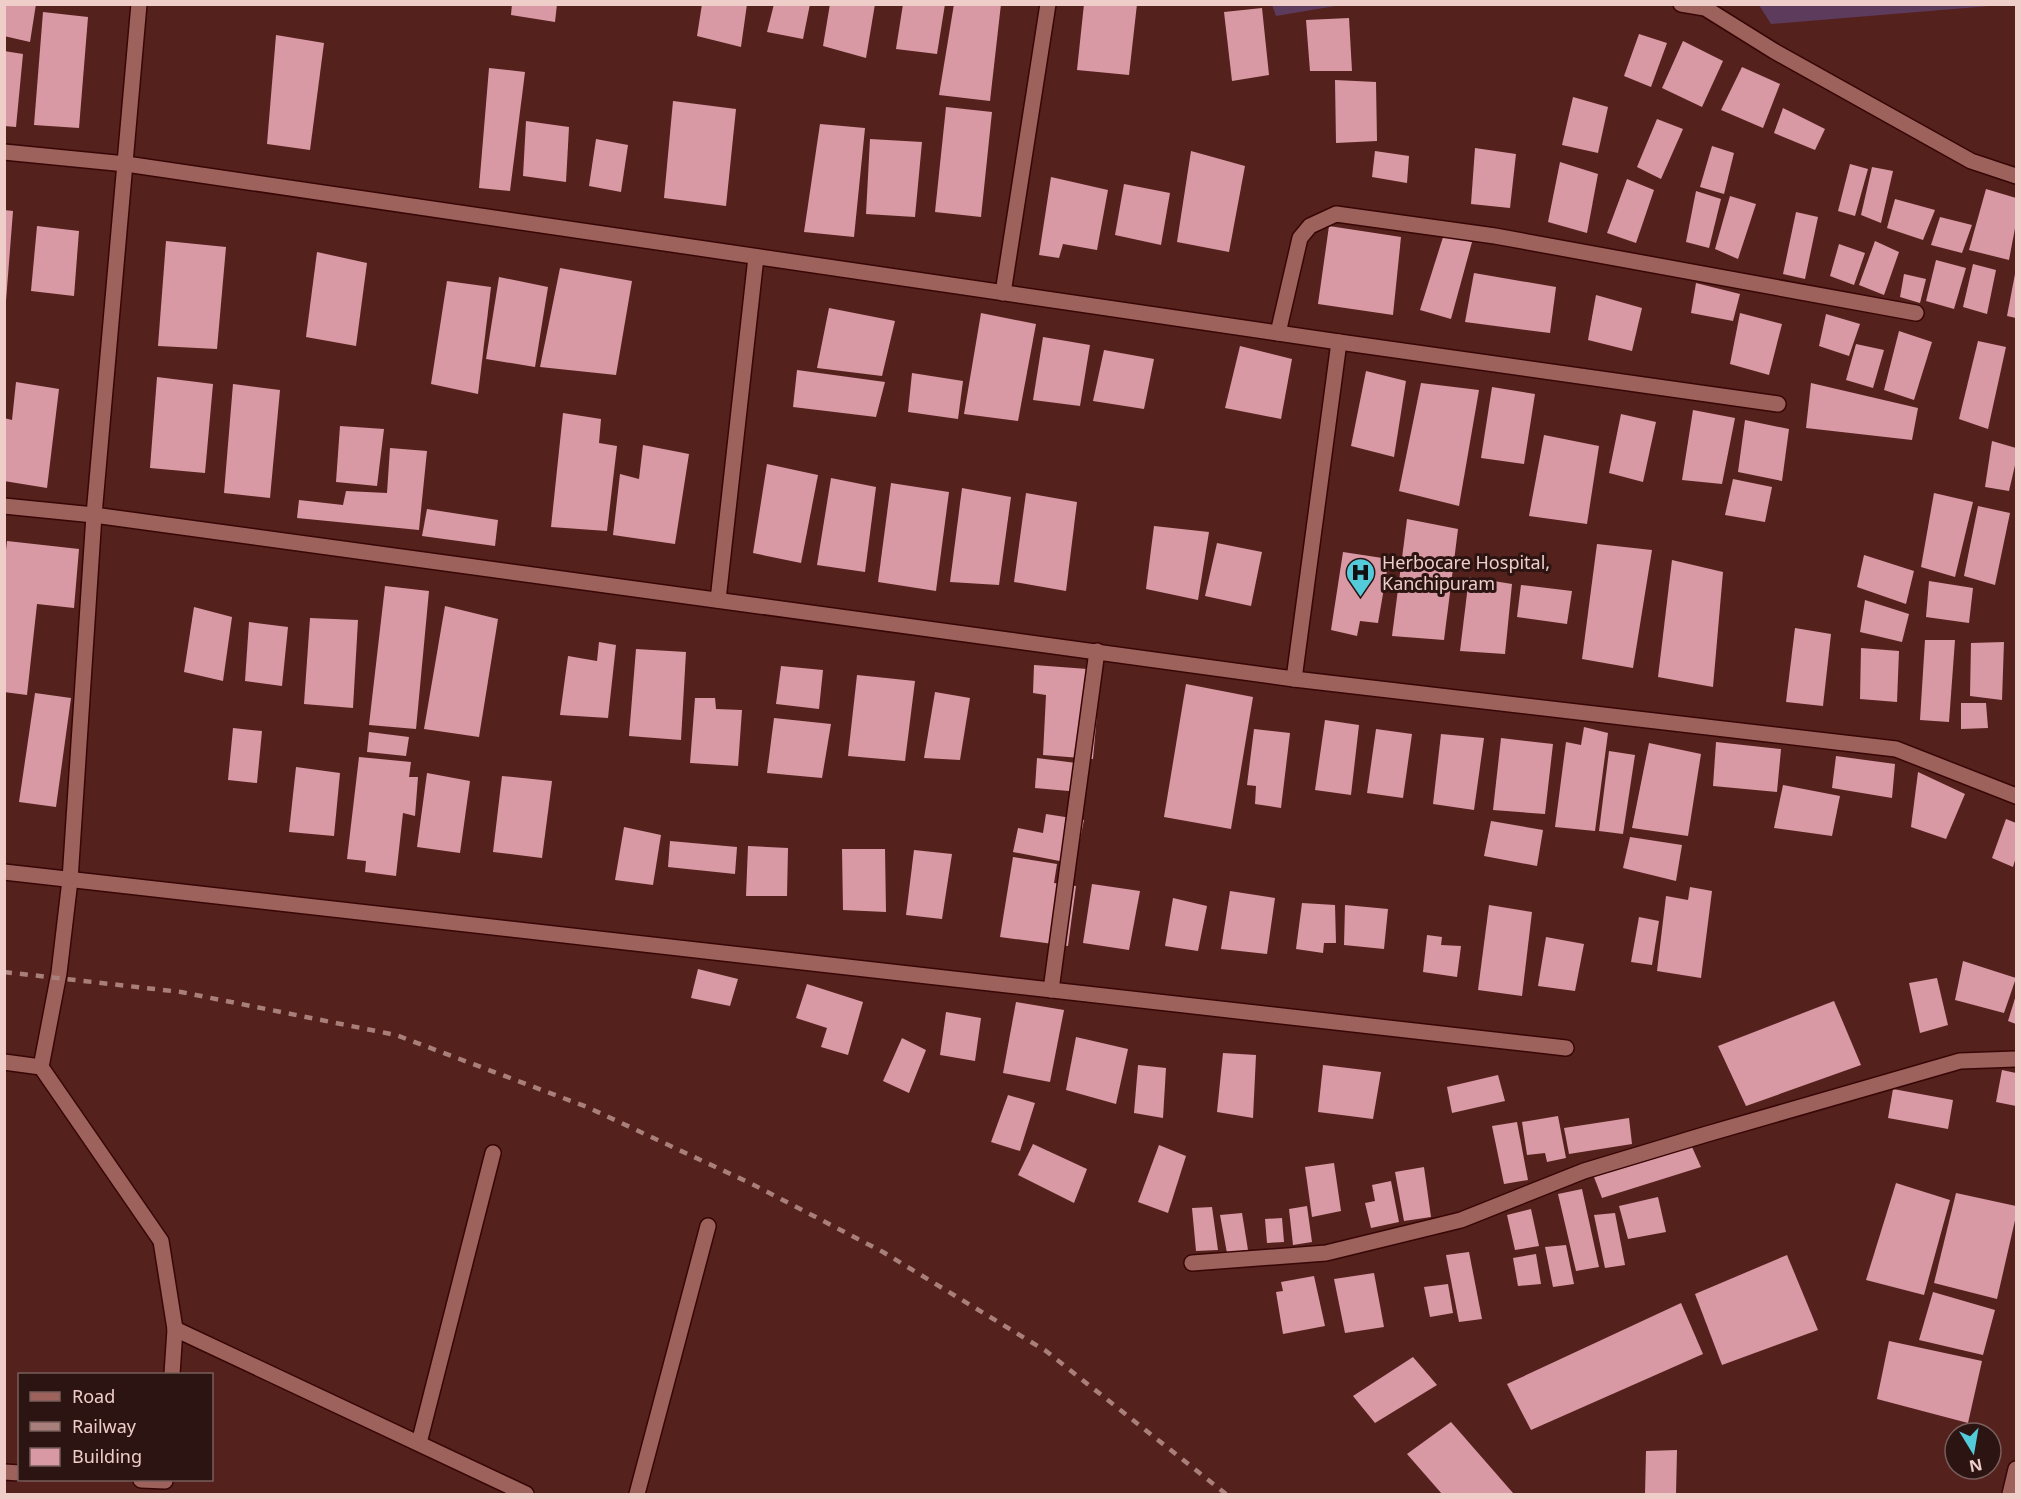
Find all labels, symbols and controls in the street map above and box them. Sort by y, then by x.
place label: Herbocare Hospital, Kanchipuram [1382,550,1550,595]
hospital icon: Herbocare Hospital, Kanchipuram [1345,556,1377,598]
legend [18,1373,213,1481]
text: Road [72,1384,115,1408]
text: Railway [72,1414,137,1438]
north arrow [1943,1421,2003,1481]
text: Building [72,1444,142,1468]
text: N [1967,1454,1984,1478]

